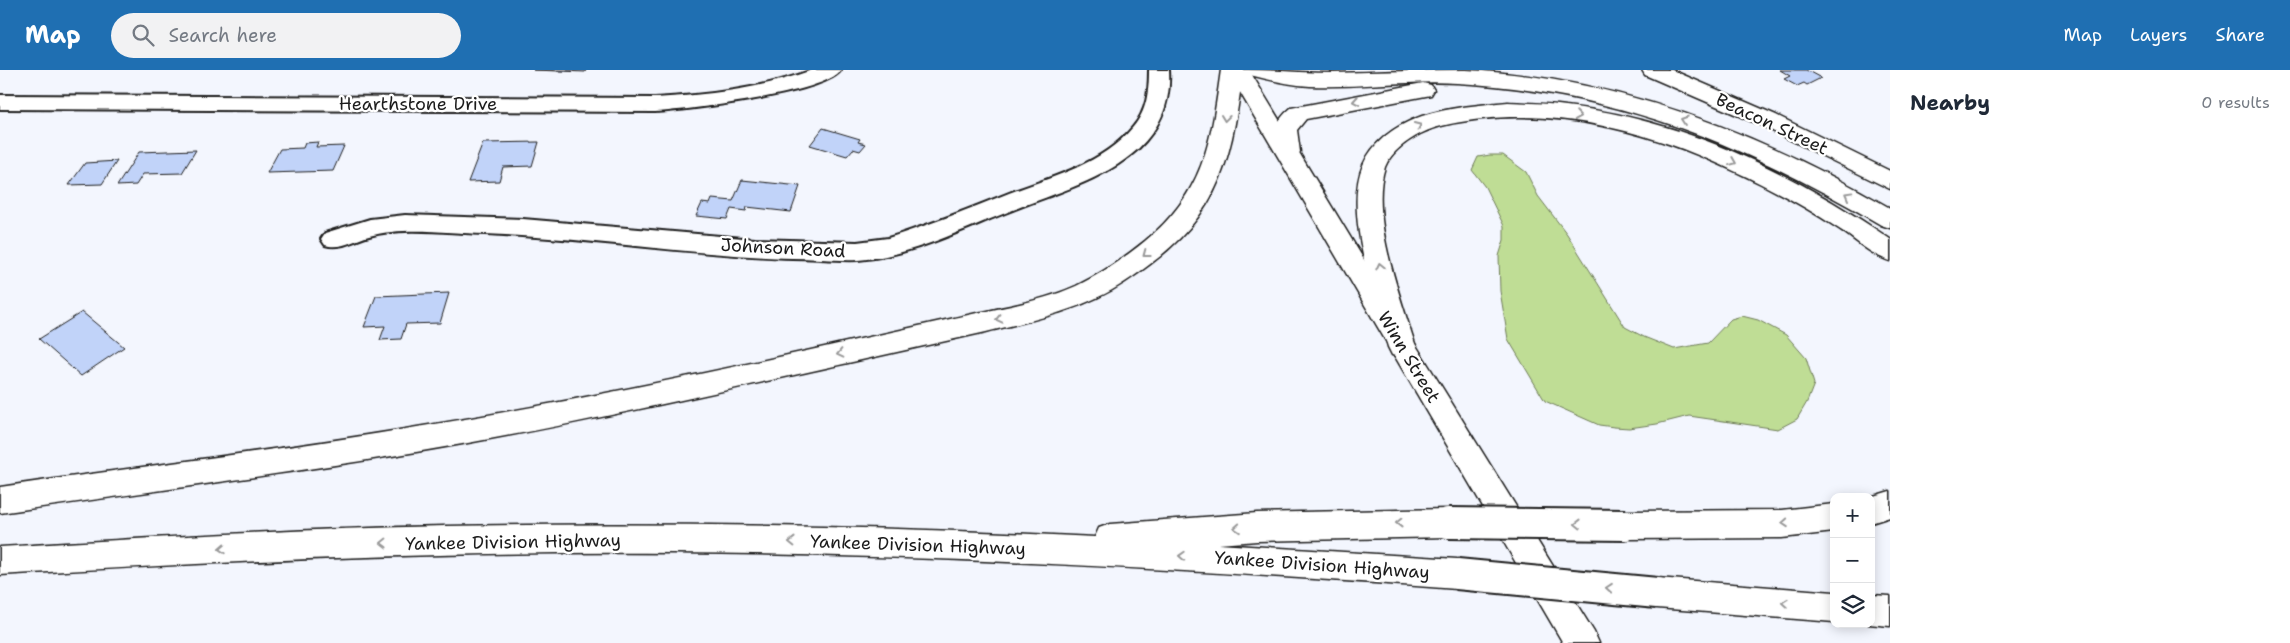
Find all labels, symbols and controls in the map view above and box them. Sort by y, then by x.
search box [111,13,461,58]
text: Map [25,19,81,51]
icon: search [129,21,157,49]
text: Search here [169,23,277,48]
text: Map [2064,23,2102,47]
text: Layers [2130,23,2187,47]
text: Share [2215,23,2265,47]
street label: Beacon Street [1712,88,1832,161]
text: Nearby [1910,89,1990,117]
street label: Hearthstone Drive [339,92,497,116]
text: 0 results [2201,92,2270,113]
one-way arrow [1352,96,1361,106]
one-way arrow [1573,110,1582,120]
one-way arrow [1221,114,1231,123]
one-way arrow [1680,116,1689,126]
one-way arrow [1413,122,1422,133]
one-way arrow [1728,155,1737,166]
one-way arrow [1844,191,1853,201]
street label: Johnson Road [720,233,846,263]
one-way arrow [1143,248,1152,256]
one-way arrow [1375,262,1386,271]
street label: Winn Street [1372,307,1446,408]
one-way arrow [994,313,1003,324]
one-way arrow [836,348,844,359]
map controls [1830,493,1875,628]
button: + [1830,493,1875,538]
one-way arrow [1781,517,1789,528]
one-way arrow [1395,518,1403,528]
one-way arrow [1573,519,1581,529]
one-way arrow [1233,522,1241,533]
street label: Yankee Division Highway [405,528,621,556]
street label: Yankee Division Highway [810,529,1026,561]
one-way arrow [788,537,796,547]
one-way arrow [380,538,388,548]
button: − [1830,538,1875,583]
one-way arrow [218,543,226,554]
street label: Yankee Division Highway [1213,545,1431,585]
one-way arrow [1177,551,1185,562]
one-way arrow [1605,583,1613,594]
button: layers [1830,583,1875,628]
one-way arrow [1781,598,1789,609]

